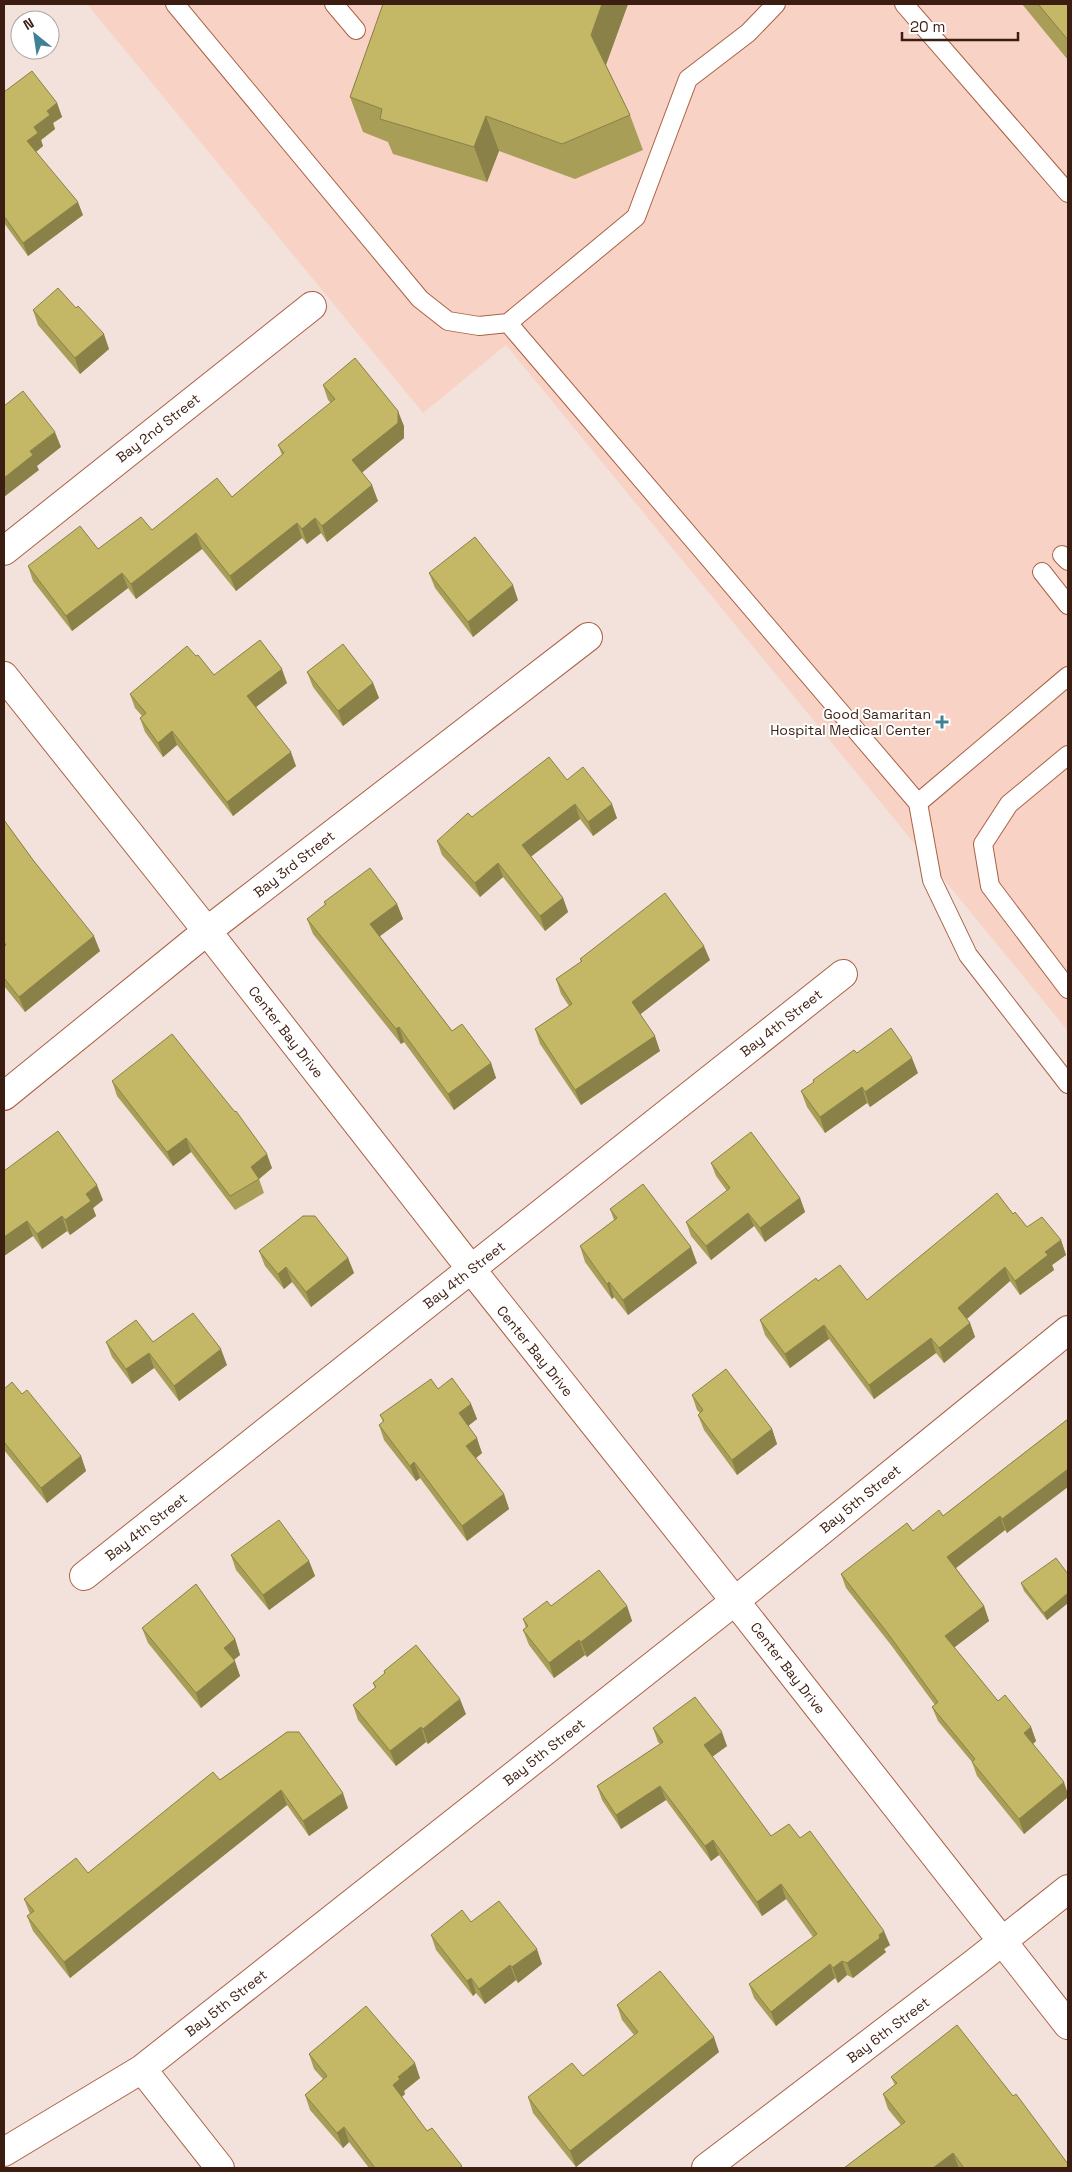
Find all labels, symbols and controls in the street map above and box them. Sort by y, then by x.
north arrow [10,10,60,60]
scale bar [902,10,1018,42]
text: N [20,14,37,34]
text: 20 m [910,17,945,36]
street label: Bay 2nd Street [112,390,204,466]
place label: Good Samaritan Hospital Medical Center [770,705,931,739]
marker: Good Samaritan Hospital Medical Center [935,715,949,729]
street label: Bay 3rd Street [250,827,338,901]
street label: Center Bay Drive [244,982,328,1082]
street label: Bay 4th Street [736,985,826,1061]
street label: Bay 4th Street [419,1237,509,1313]
street label: Center Bay Drive [493,1302,577,1400]
street label: Bay 5th Street [816,1461,904,1537]
street label: Bay 4th Street [101,1489,191,1565]
street label: Center Bay Drive [746,1618,830,1718]
street label: Bay 5th Street [499,1714,589,1790]
street label: Bay 5th Street [181,1965,271,2041]
street label: Bay 6th Street [843,1993,933,2067]

